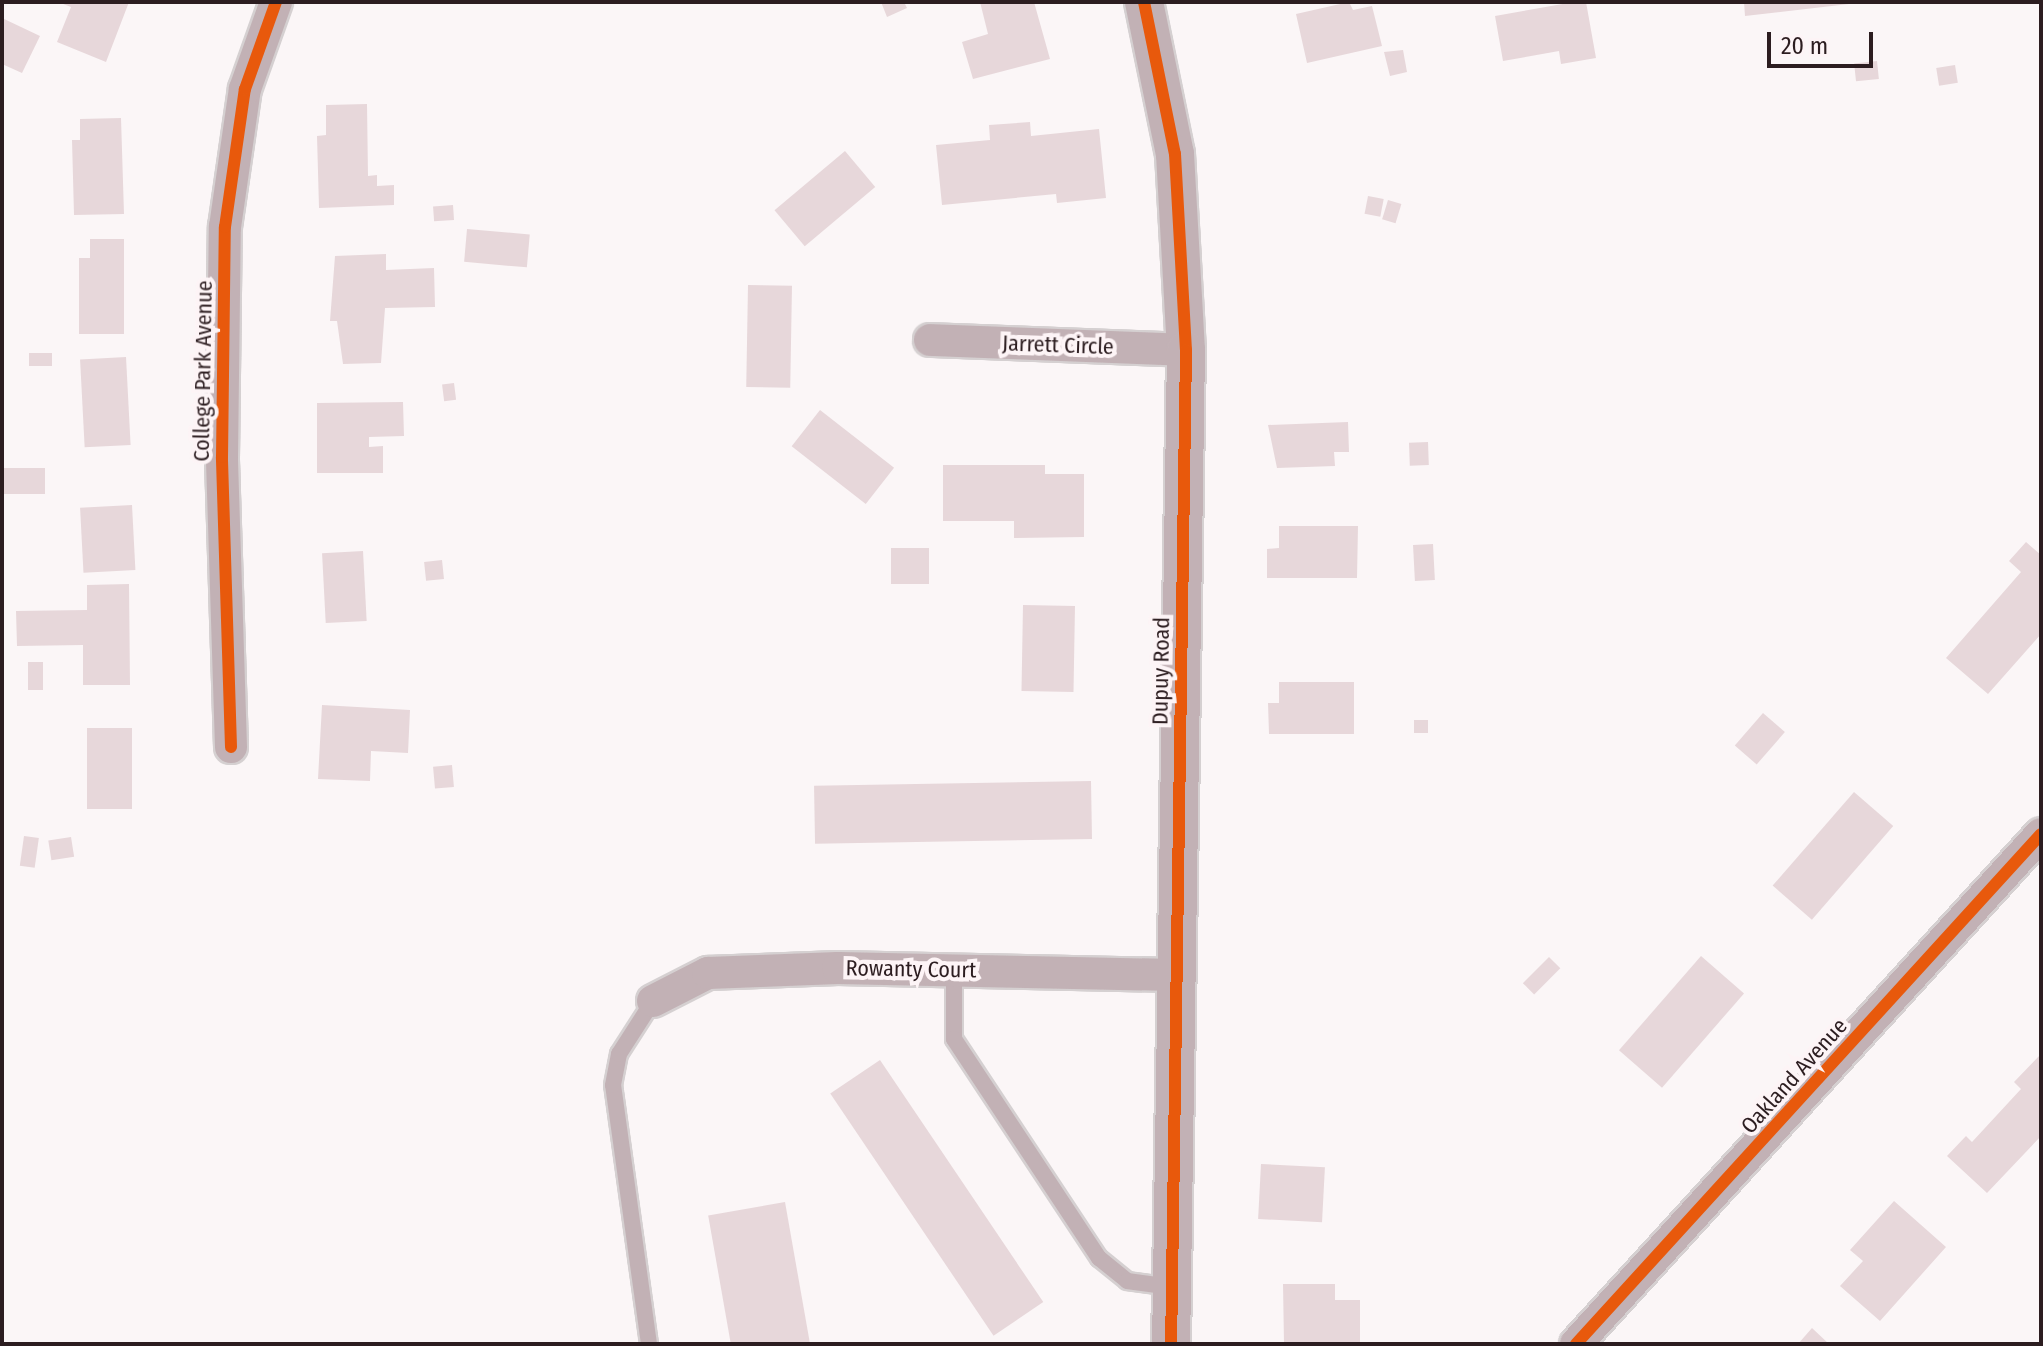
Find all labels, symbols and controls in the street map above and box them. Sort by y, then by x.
scale bar [1771,16,1877,66]
text: 20 m [1781,32,1828,60]
street label: College Park Avenue [188,280,218,462]
street label: Jarrett Circle [1002,330,1114,360]
street label: Dupuy Road [1147,617,1175,725]
street label: Rowanty Court [846,955,976,983]
street label: Oakland Avenue [1735,1013,1853,1139]

